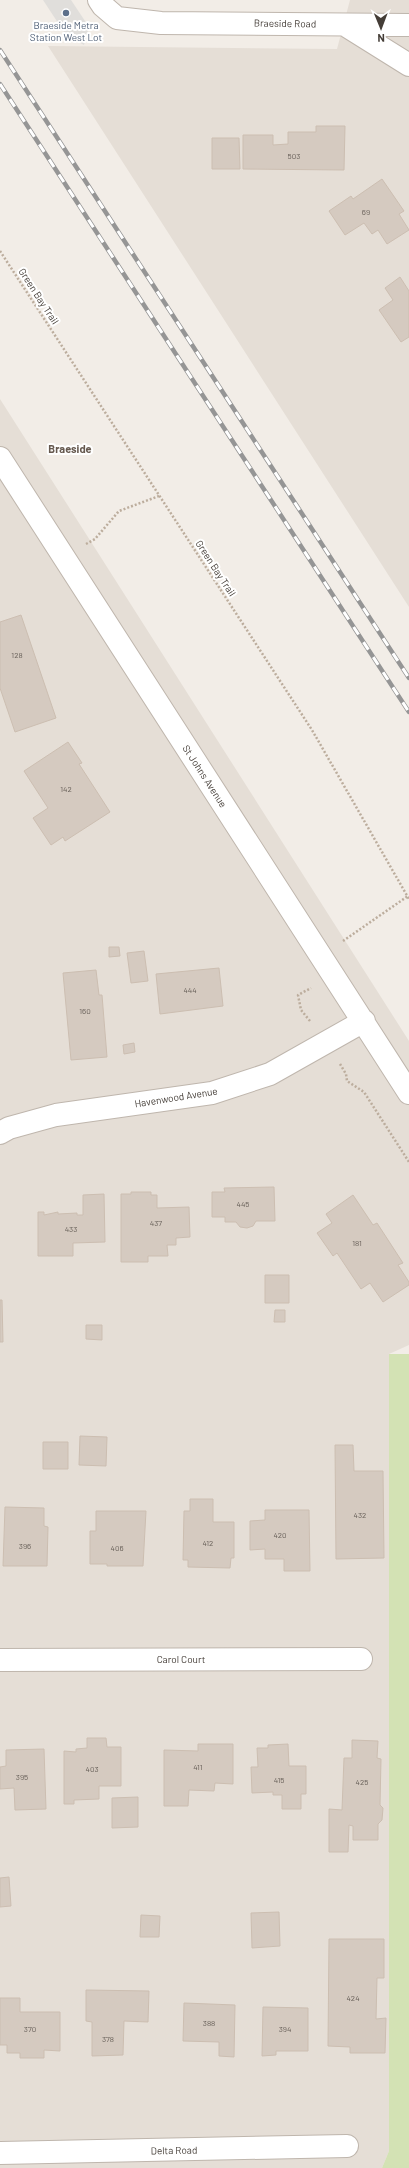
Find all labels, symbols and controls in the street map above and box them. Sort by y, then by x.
marker: Braeside Metra Station West Lot [61,8,71,18]
north arrow [361,8,401,48]
street label: Braeside Road [254,16,316,30]
place label: Braeside Metra Station West Lot [30,19,102,43]
text: N [377,32,385,45]
house number: 503 [288,151,300,161]
house number: 69 [362,207,370,217]
street label: Green Bay Trail [16,266,62,326]
district label: Braeside [48,442,92,455]
street label: Green Bay Trail [193,538,239,598]
house number: 128 [11,650,23,660]
street label: St Johns Avenue [180,743,230,809]
house number: 142 [60,784,72,794]
house number: 444 [183,985,197,995]
house number: 160 [79,1006,91,1016]
street label: Havenwood Avenue [134,1085,218,1109]
house number: 445 [237,1199,249,1209]
house number: 437 [150,1218,162,1228]
house number: 433 [65,1224,77,1234]
house number: 181 [352,1238,362,1248]
house number: 432 [354,1510,366,1520]
house number: 420 [273,1530,287,1540]
house number: 412 [203,1538,213,1548]
house number: 396 [19,1541,31,1551]
house number: 406 [110,1543,124,1553]
street label: Carol Court [157,1653,206,1665]
house number: 411 [193,1762,203,1772]
house number: 403 [85,1764,99,1774]
house number: 395 [16,1772,28,1782]
house number: 415 [274,1775,284,1785]
house number: 425 [356,1777,368,1787]
house number: 424 [346,1993,360,2003]
house number: 388 [203,2018,215,2028]
house number: 370 [24,2024,36,2034]
house number: 394 [279,2024,291,2034]
house number: 378 [102,2034,114,2044]
street label: Delta Road [151,2144,197,2156]

